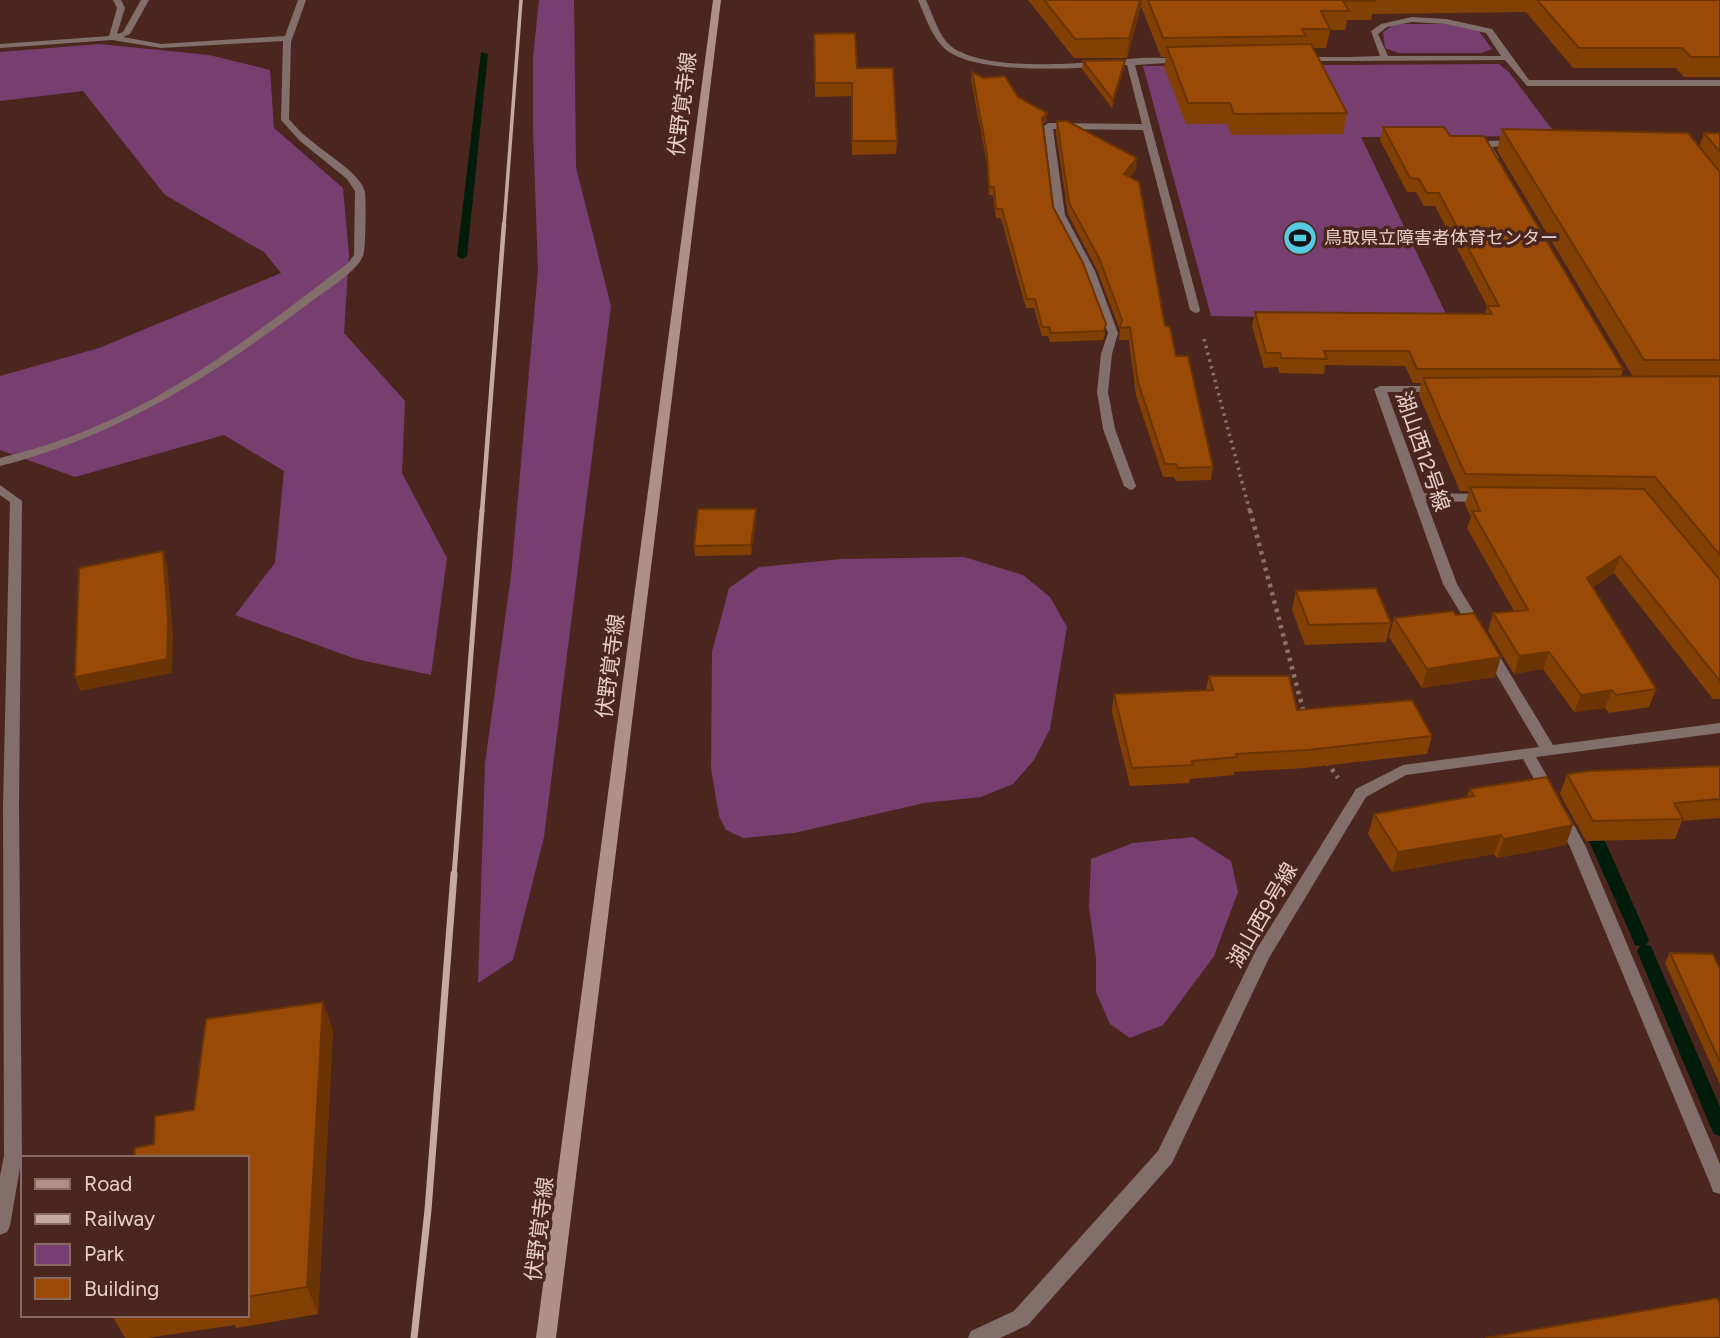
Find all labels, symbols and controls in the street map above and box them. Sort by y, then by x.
street label: 伏野覚寺線 [663,50,701,158]
sports icon: 鳥取県立障害者体育センター [1281,219,1319,257]
place label: 鳥取県立障害者体育センター [1324,227,1558,249]
street label: 湖山西12号線 [1391,388,1455,514]
street label: 伏野覚寺線 [591,612,629,720]
street label: 湖山西9号線 [1222,858,1302,972]
legend [21,1156,248,1317]
text: Road [84,1171,132,1196]
street label: 伏野覚寺線 [520,1175,558,1283]
text: Railway [84,1206,155,1231]
text: Park [84,1241,125,1266]
text: Building [84,1276,159,1301]

